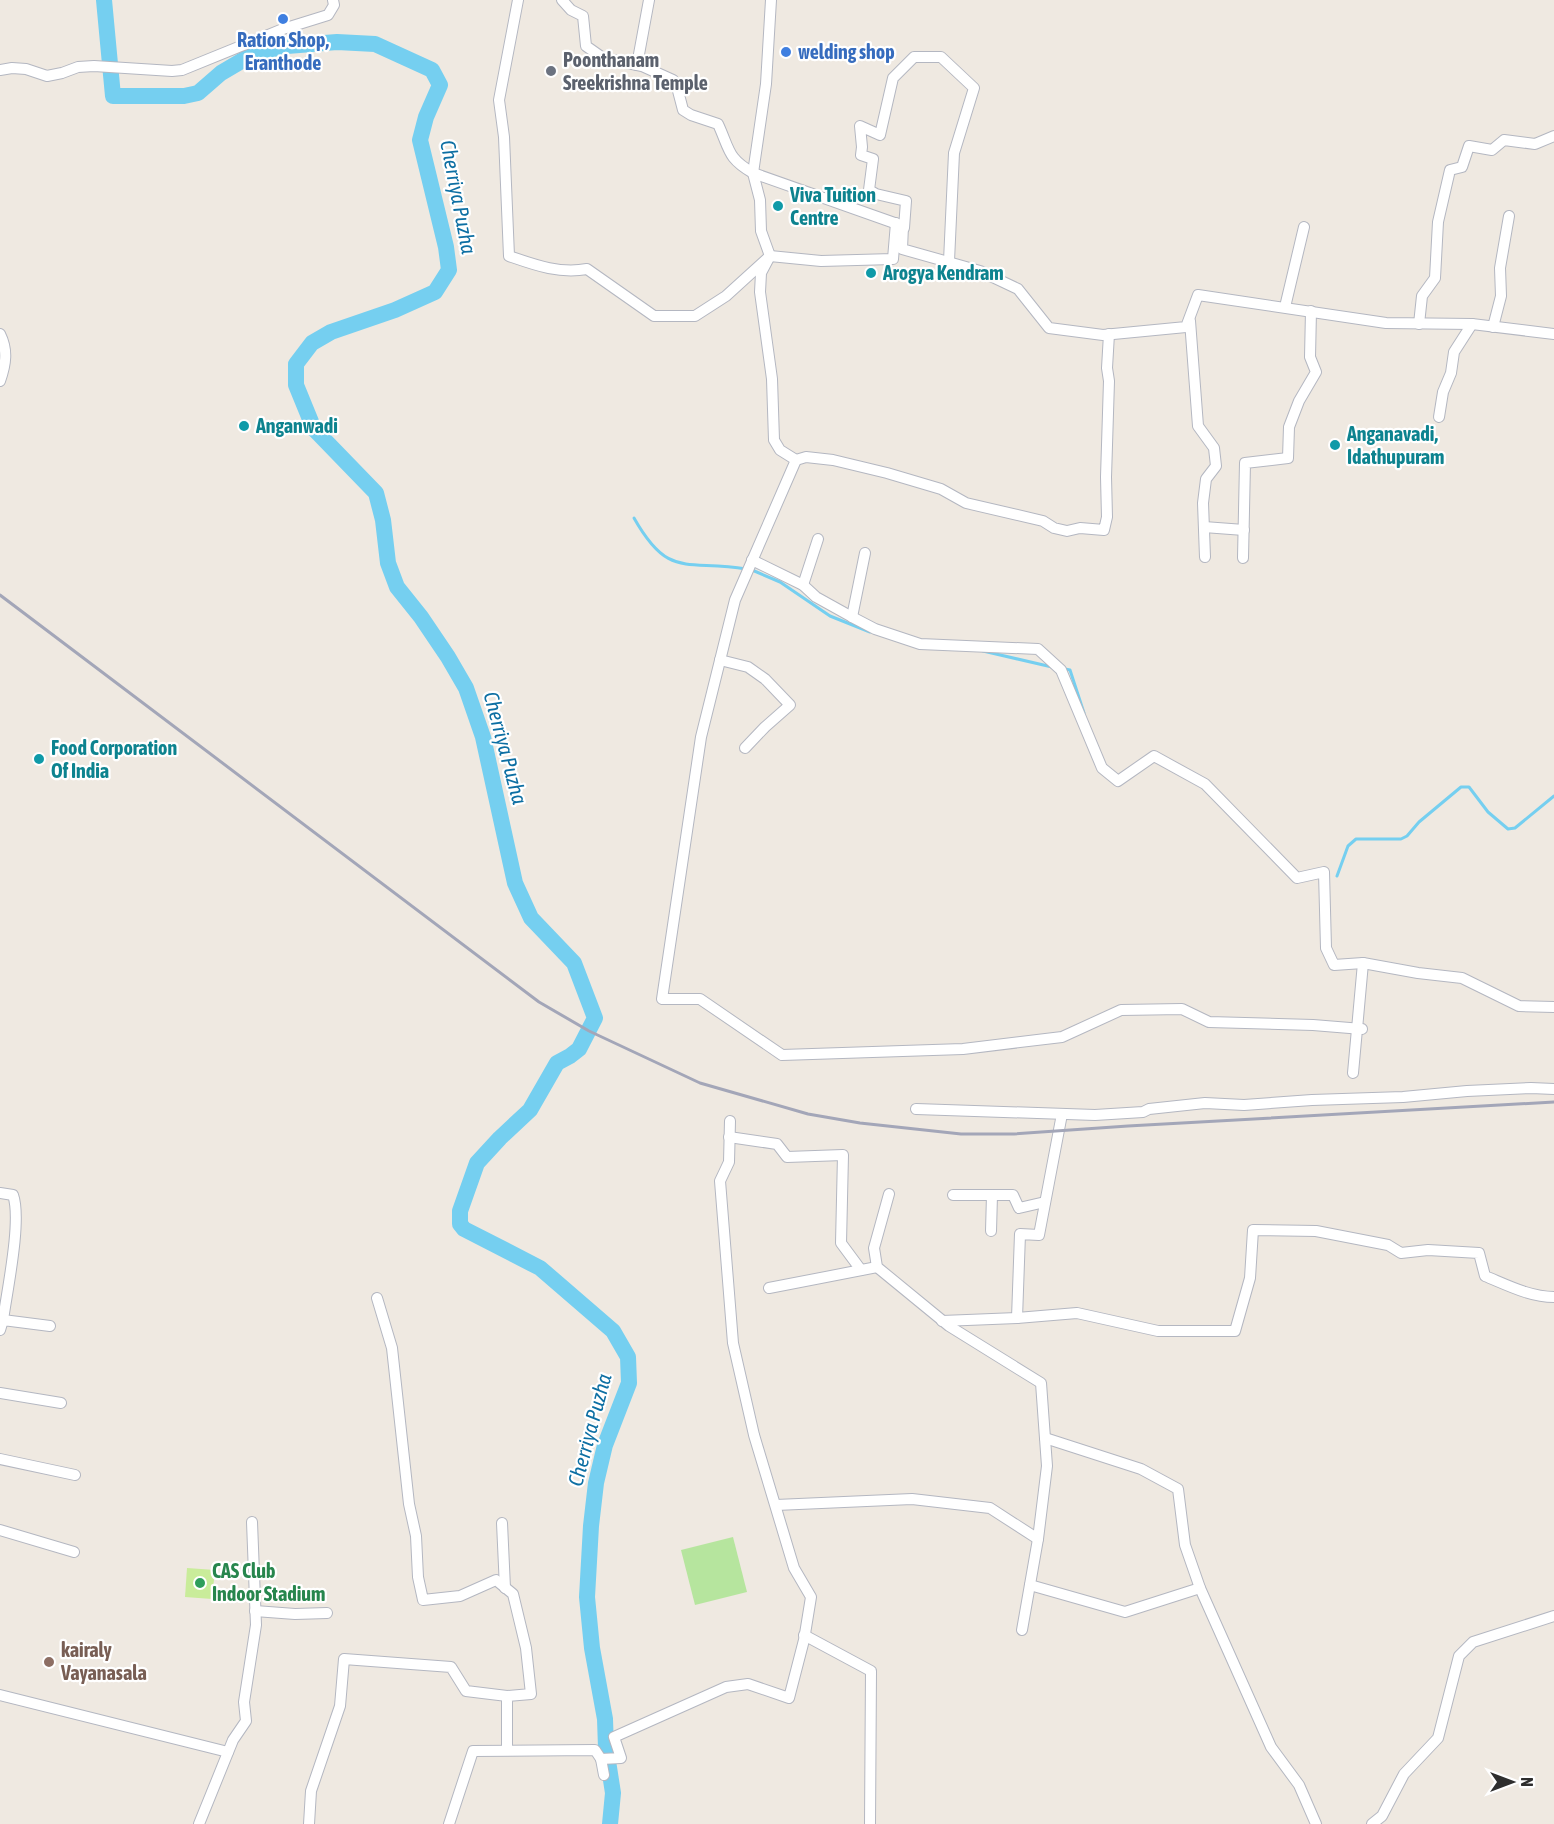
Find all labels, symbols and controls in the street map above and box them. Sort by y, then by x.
marker: Ration Shop, Eranthode [276,12,290,26]
place label: Ration Shop, Eranthode [237,28,329,74]
place label: welding shop [798,40,895,63]
marker: welding shop [779,45,793,59]
place label: Poonthanam Sreekrishna Temple [563,48,708,94]
marker: Poonthanam Sreekrishna Temple [544,64,558,78]
water label: Cherriya Puzha [436,138,482,256]
place label: Viva Tuition Centre [789,183,876,229]
marker: Viva Tuition Centre [771,199,785,213]
place label: Arogya Kendram [882,261,1004,284]
marker: Arogya Kendram [864,266,878,280]
place label: Anganwadi [255,414,338,437]
marker: Anganwadi [237,419,251,433]
place label: Anganavadi, Idathupuram [1346,422,1444,468]
marker: Anganavadi, Idathupuram [1328,438,1342,452]
water label: Cherriya Puzha [479,689,533,807]
place label: Food Corporation Of India [51,736,177,782]
marker: Food Corporation Of India [32,752,46,766]
water label: Cherriya Puzha [563,1371,616,1489]
place label: CAS Club Indoor Stadium [212,1559,325,1605]
marker: CAS Club Indoor Stadium [193,1576,207,1590]
place label: kairaly Vayanasala [60,1638,147,1684]
marker: kairaly Vayanasala [42,1655,56,1669]
north arrow [1482,1752,1542,1812]
text: N [1518,1777,1536,1787]

